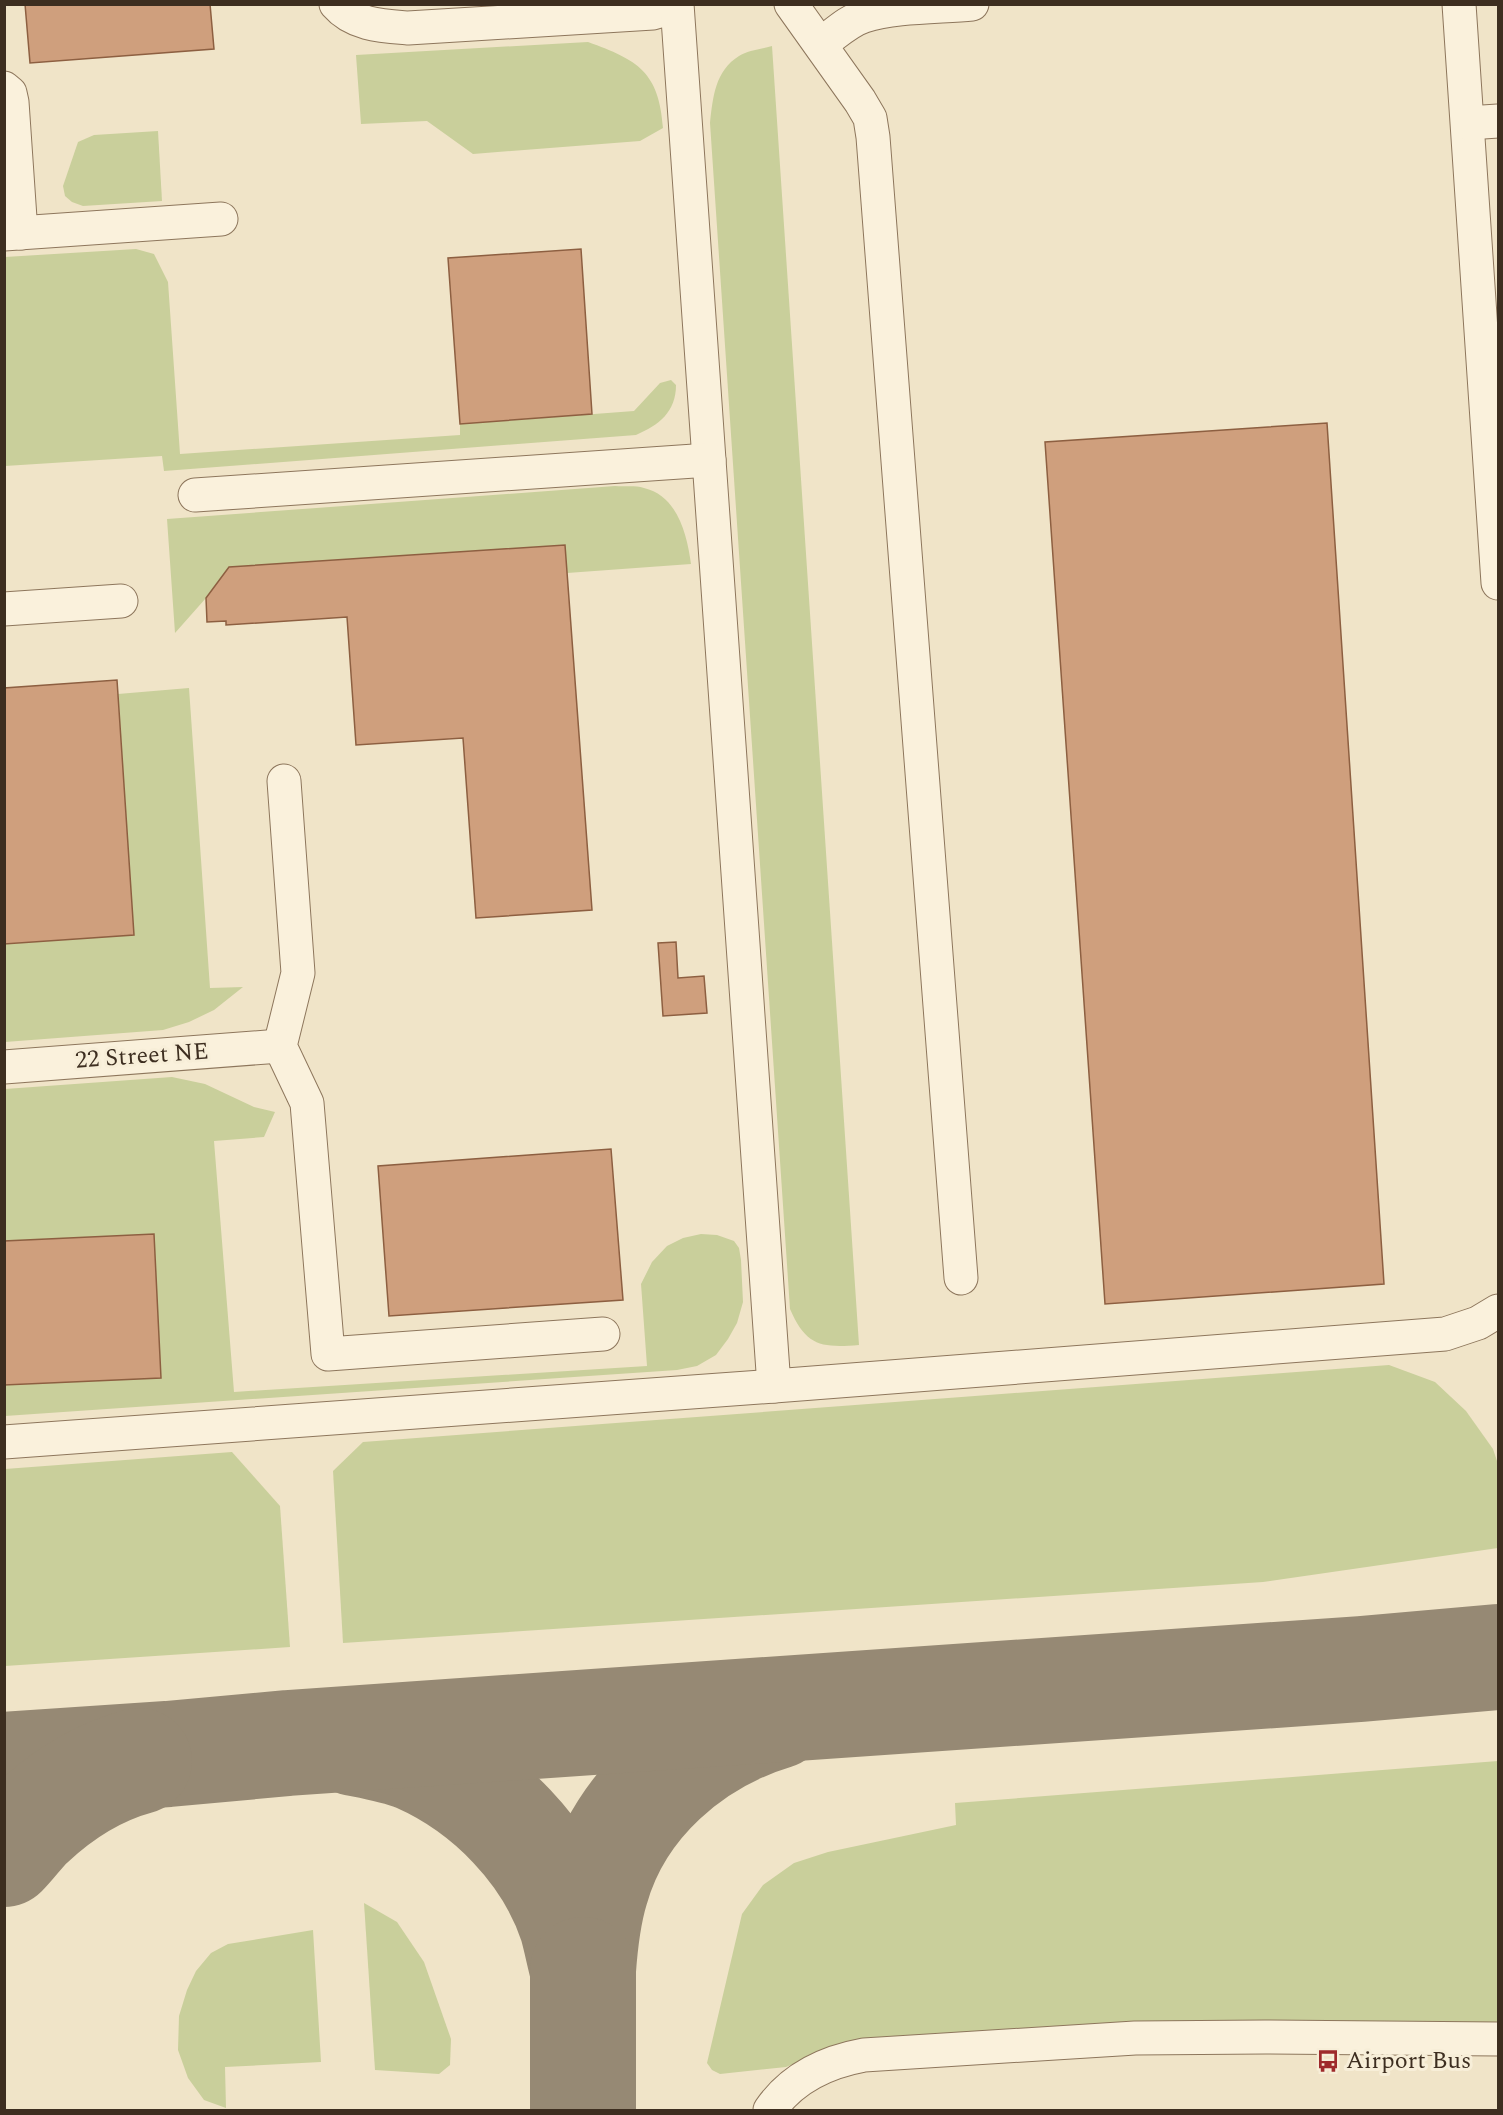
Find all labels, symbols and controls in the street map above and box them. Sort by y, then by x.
street label: 22 Street NE [74,1033,210,1079]
place label: Airport Bus [1346,2043,1471,2079]
bus stop icon: Airport Bus [1315,2048,1341,2074]

